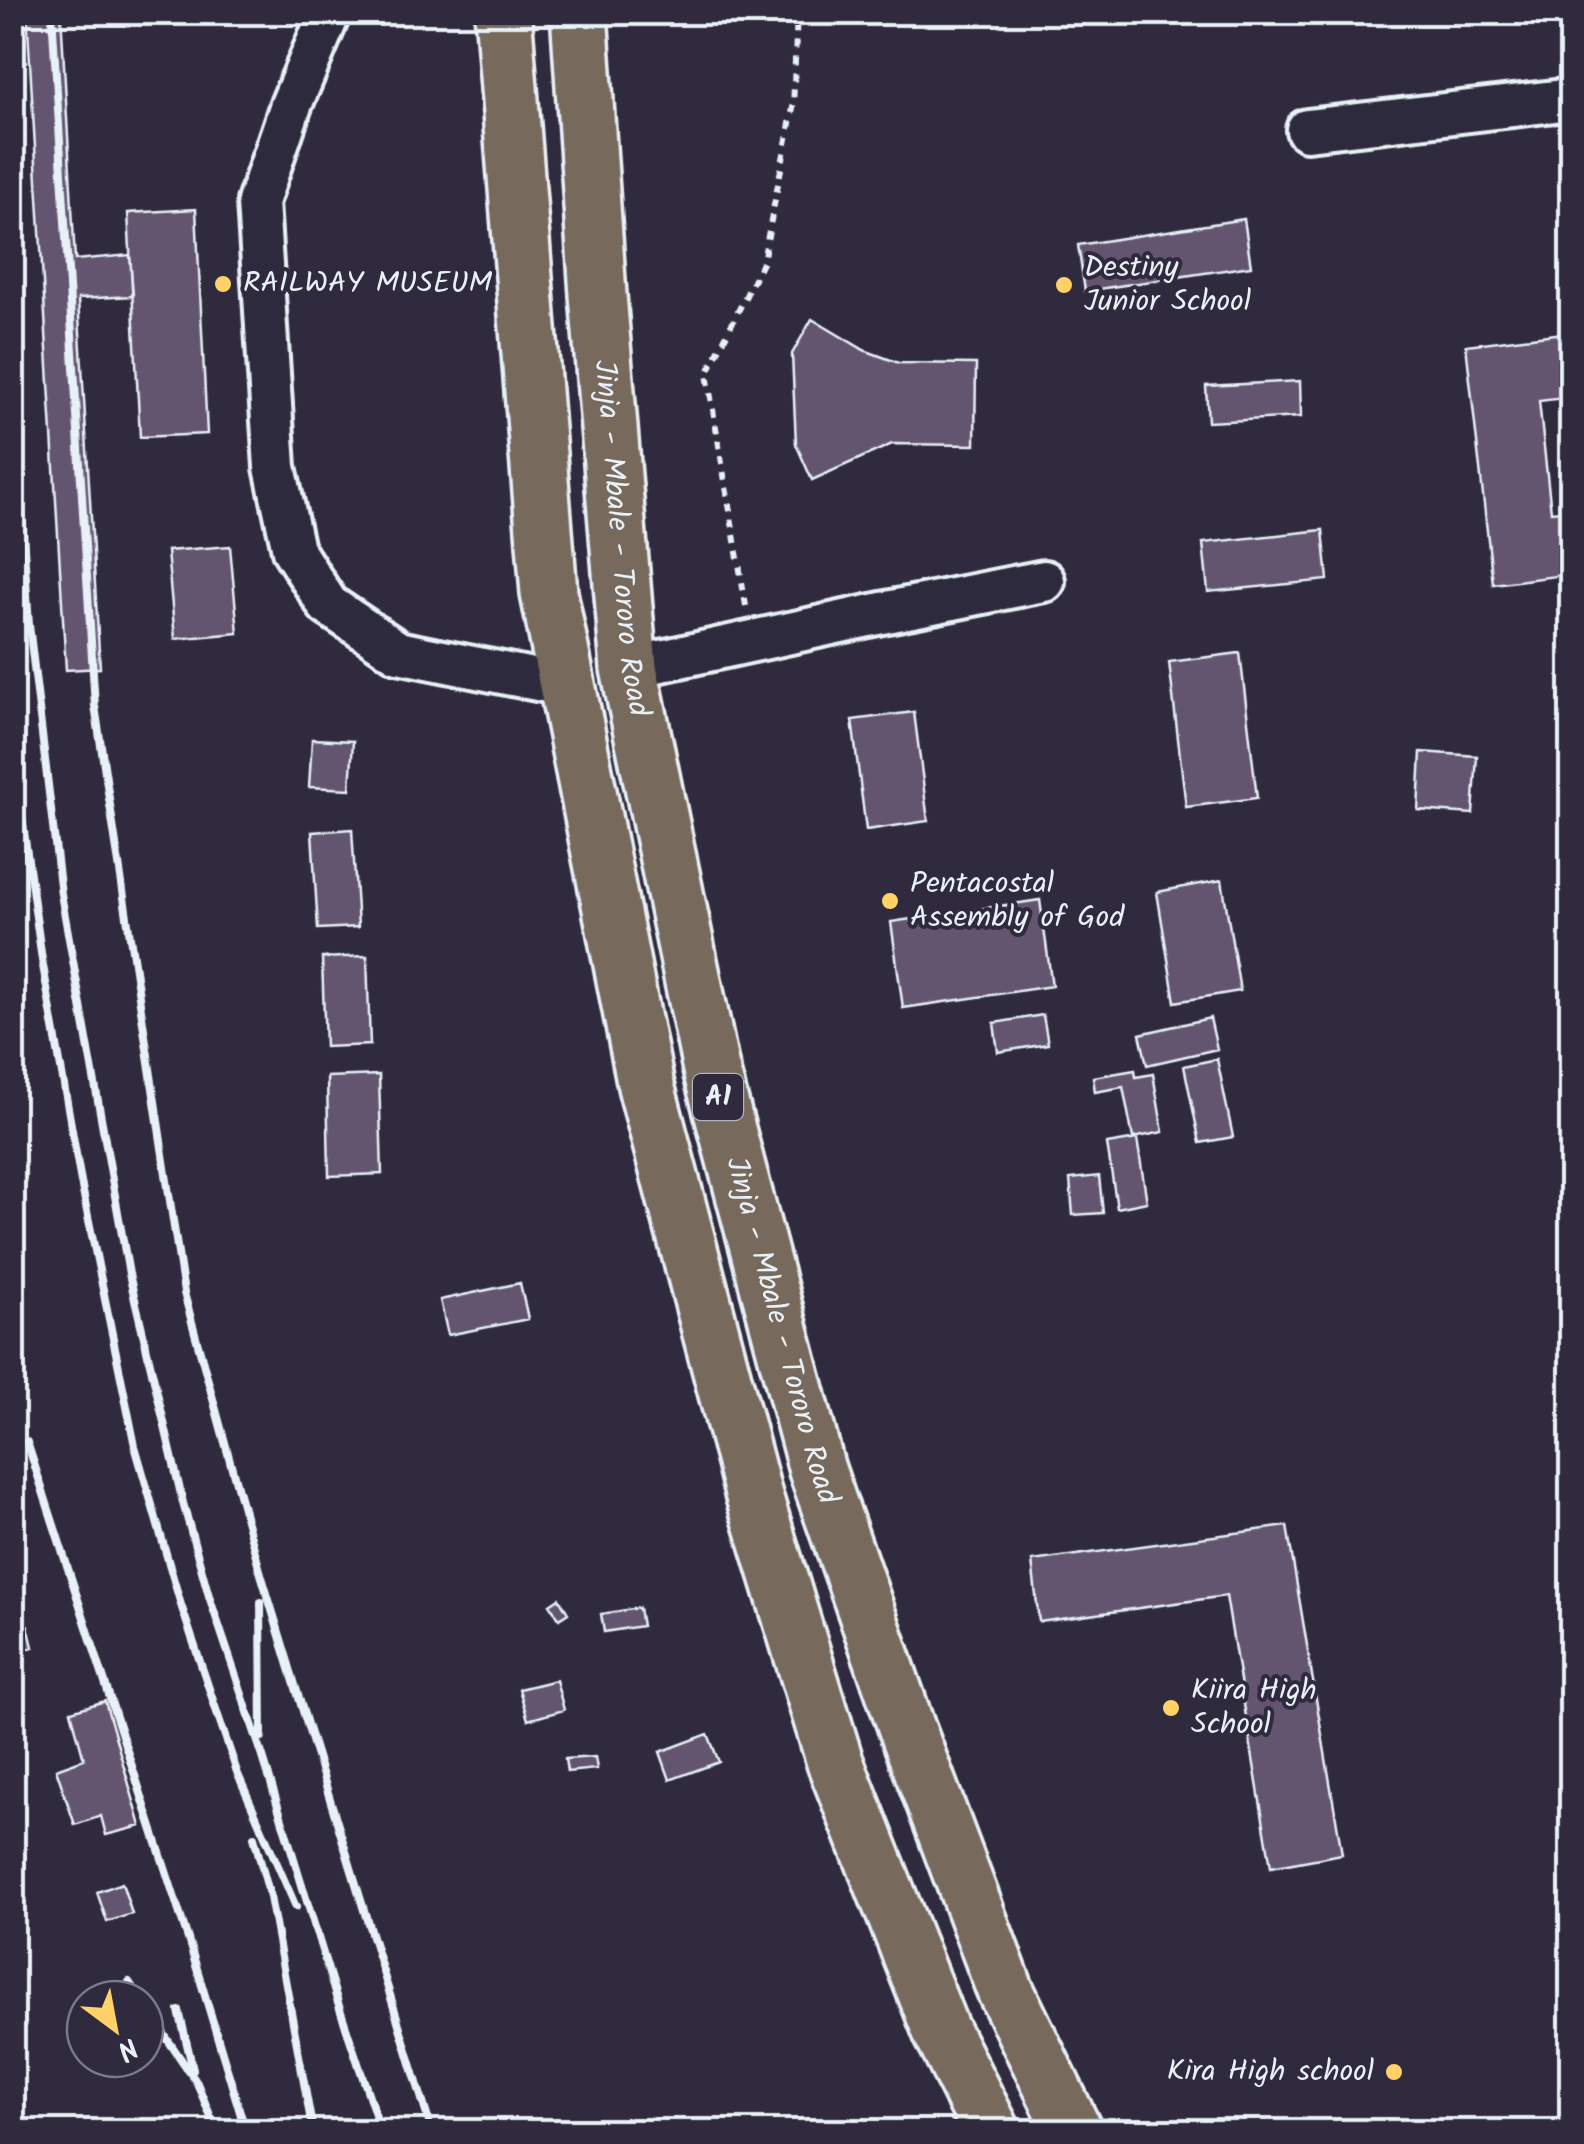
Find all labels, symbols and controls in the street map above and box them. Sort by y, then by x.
place label: Destiny Junior School [1084,244,1251,326]
place label: RAILWAY MUSEUM [243,260,492,308]
marker: RAILWAY MUSEUM [212,273,234,295]
marker: Destiny Junior School [1053,274,1075,296]
street label: Jinja - Mbale - Tororo Road [580,358,663,722]
place label: Pentacostal Assembly of God [910,860,1125,942]
marker: Pentacostal Assembly of God [879,890,901,912]
road number: A1 [693,1074,743,1120]
street label: Jinja - Mbale - Tororo Road [711,1152,851,1512]
place label: Kiira High School [1191,1667,1317,1749]
marker: Kiira High School [1160,1697,1182,1719]
north arrow [65,1979,165,2079]
text: N [107,2024,146,2072]
place label: Kira High school [1167,2048,1374,2096]
marker: Kira High school [1383,2061,1405,2083]

